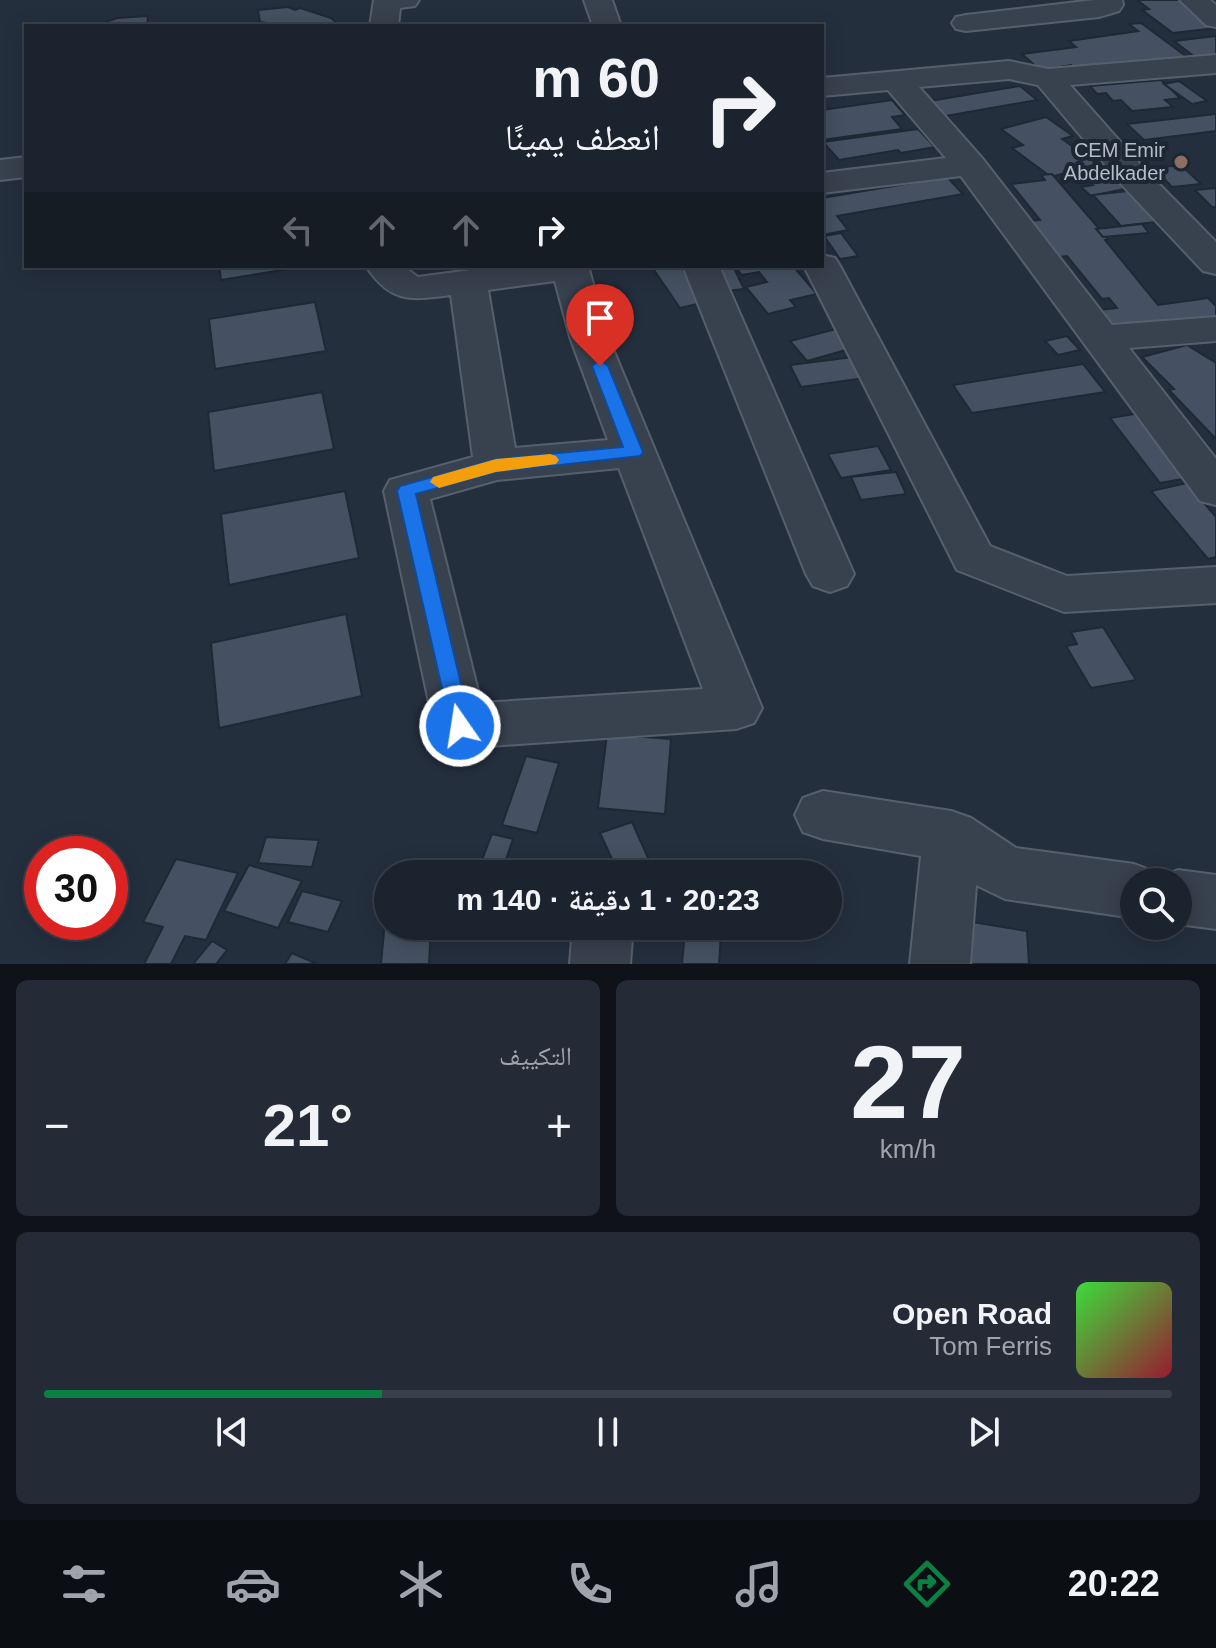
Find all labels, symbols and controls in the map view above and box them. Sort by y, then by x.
text: 60 m [532,46,660,109]
icon: right [688,56,792,160]
text: انعطف يمينًا [505,117,660,158]
place label: CEM Emir Abdelkader [1064,139,1165,184]
marker: CEM Emir Abdelkader [1172,153,1190,171]
icon: left [276,208,320,252]
icon: ahead [360,208,404,252]
icon: ahead [444,208,488,252]
icon: right [528,208,572,252]
pin [566,284,634,366]
icon: arrive [578,296,622,340]
position arrow [418,684,502,768]
speed limit sign: 30 [24,836,128,940]
map controls [1120,868,1192,940]
button: search [1120,868,1192,940]
text: 20:23 · 1 دقيقة · 140 m [456,883,760,916]
text: 27 [850,1024,966,1140]
text: التكييف [499,1041,572,1071]
text: 21° [263,1092,353,1159]
text: − [44,1101,70,1150]
text: + [546,1101,572,1150]
text: km/h [880,1134,936,1164]
text: Open Road [892,1297,1052,1330]
text: Tom Ferris [929,1331,1052,1361]
icon: previous [210,1410,254,1454]
icon: pause [586,1410,630,1454]
icon: next [962,1410,1006,1454]
icon: filters [56,1556,112,1612]
icon: car [225,1556,281,1612]
icon: climate [393,1556,449,1612]
icon: phone [562,1556,618,1612]
icon: music [731,1556,787,1612]
icon: directions [899,1556,955,1612]
text: 20:22 [1068,1563,1160,1604]

